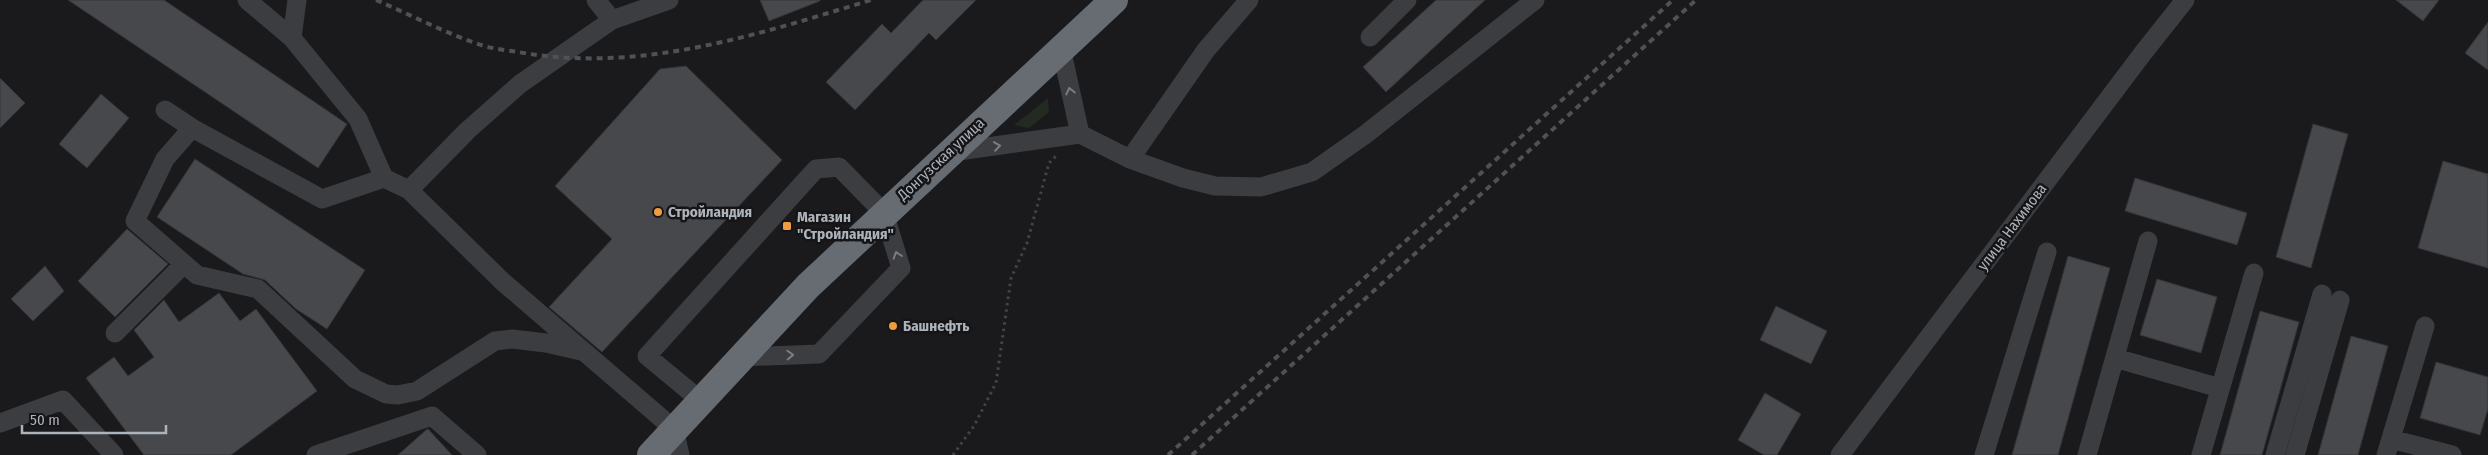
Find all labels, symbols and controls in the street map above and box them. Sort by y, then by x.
one-way arrow [1065,87,1076,96]
street label: Донгузская улица [893,114,988,205]
one-way arrow [993,141,1001,151]
street label: улица Нахимова [1974,180,2050,274]
place label: Стройландия [668,203,752,221]
marker: Стройландия [652,206,664,218]
place label: Магазин "Стройландия" [797,208,894,243]
marker: Магазин "Стройландия" [781,220,793,232]
one-way arrow [893,251,903,259]
place label: Башнефть [903,317,969,335]
marker: Башнефть [887,320,899,332]
one-way arrow [786,350,794,360]
scale bar [22,402,166,434]
text: 50 m [30,411,60,429]

